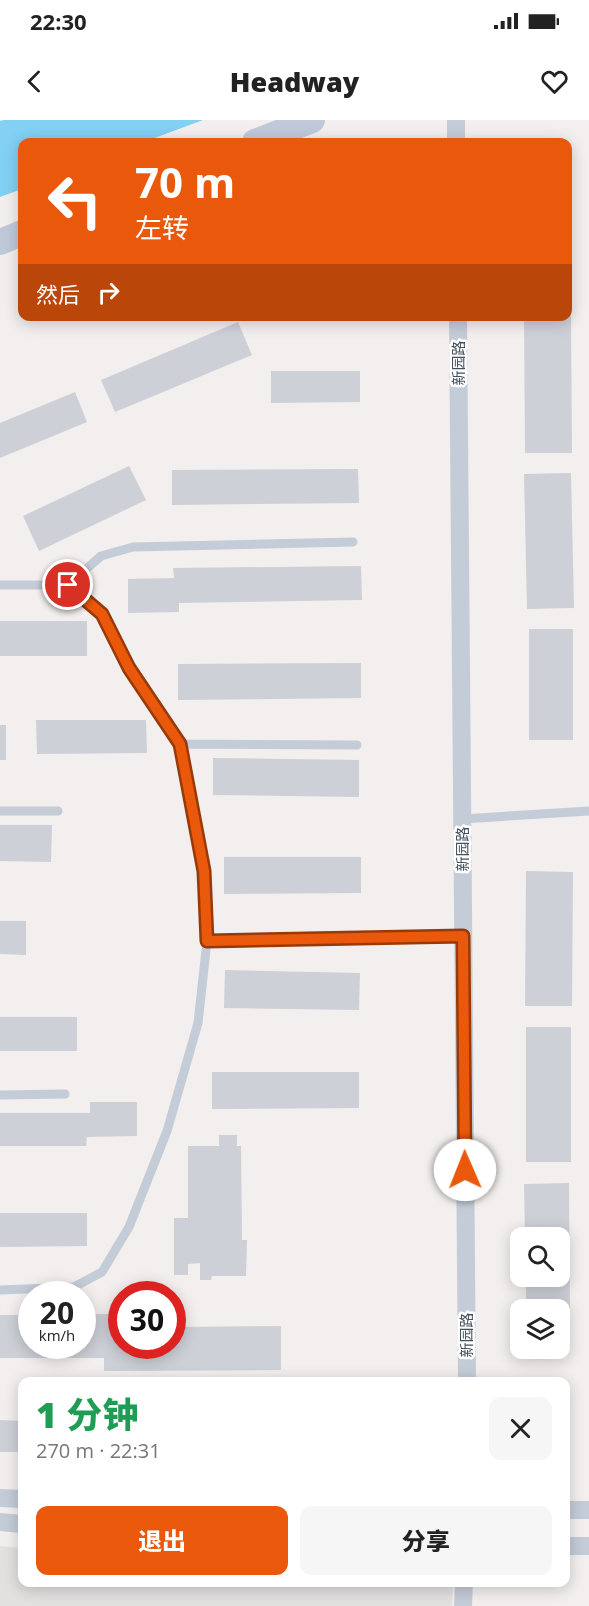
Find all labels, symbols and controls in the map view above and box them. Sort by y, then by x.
text: 22:30 [30,6,87,36]
text: Headway [230,63,359,100]
icon: back [18,65,51,98]
icon: heart [538,65,571,98]
text: 70 m [135,153,235,210]
icon: left [36,162,114,240]
text: 左转 [135,209,189,246]
icon: right [92,276,125,309]
text: 然后 [36,279,80,309]
street label: 新园路 [448,340,468,386]
pin [42,559,93,610]
icon: arrive [51,568,84,601]
street label: 新园路 [452,826,472,872]
position arrow [433,1138,497,1202]
map controls [510,1227,570,1359]
button: search [510,1227,570,1287]
speed limit sign: 30 [108,1281,186,1359]
text: 20 [40,1292,74,1333]
button: layers [510,1299,570,1359]
street label: 新园路 [456,1312,476,1358]
text: km/h [39,1325,75,1345]
text: 1 分钟 [36,1390,138,1439]
button: close [489,1397,552,1460]
text: 270 m · 22:31 [36,1437,161,1464]
button: 退出 [36,1506,288,1575]
button: 分享 [300,1506,552,1575]

